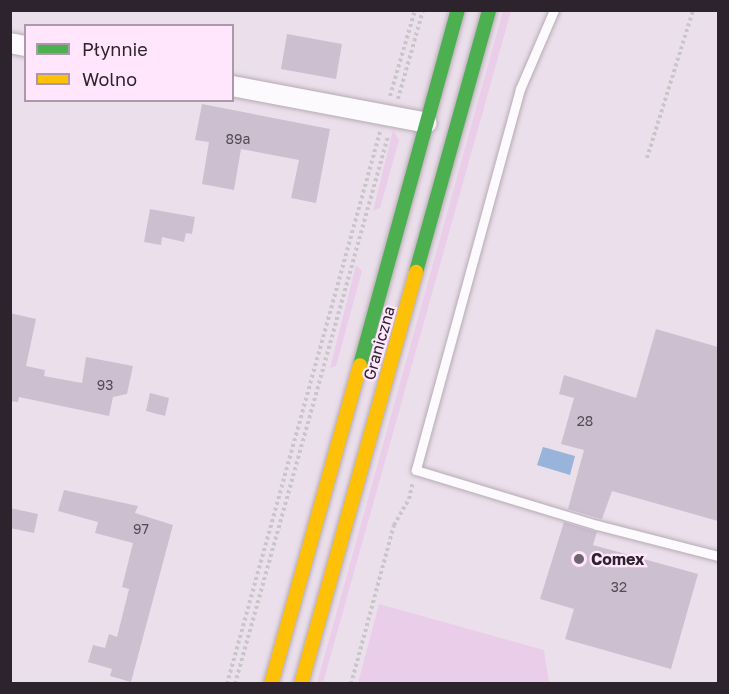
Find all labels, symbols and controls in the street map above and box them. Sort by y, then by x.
legend [24,24,234,102]
text: Płynnie [82,38,148,60]
text: Wolno [82,68,137,90]
house number: 89a [226,131,250,147]
street label: Graniczna [359,304,399,382]
house number: 93 [97,377,113,393]
house number: 28 [577,413,593,429]
house number: 97 [133,521,149,537]
place label: Comex [591,549,644,569]
marker: Comex [572,552,586,566]
house number: 32 [611,579,627,595]

